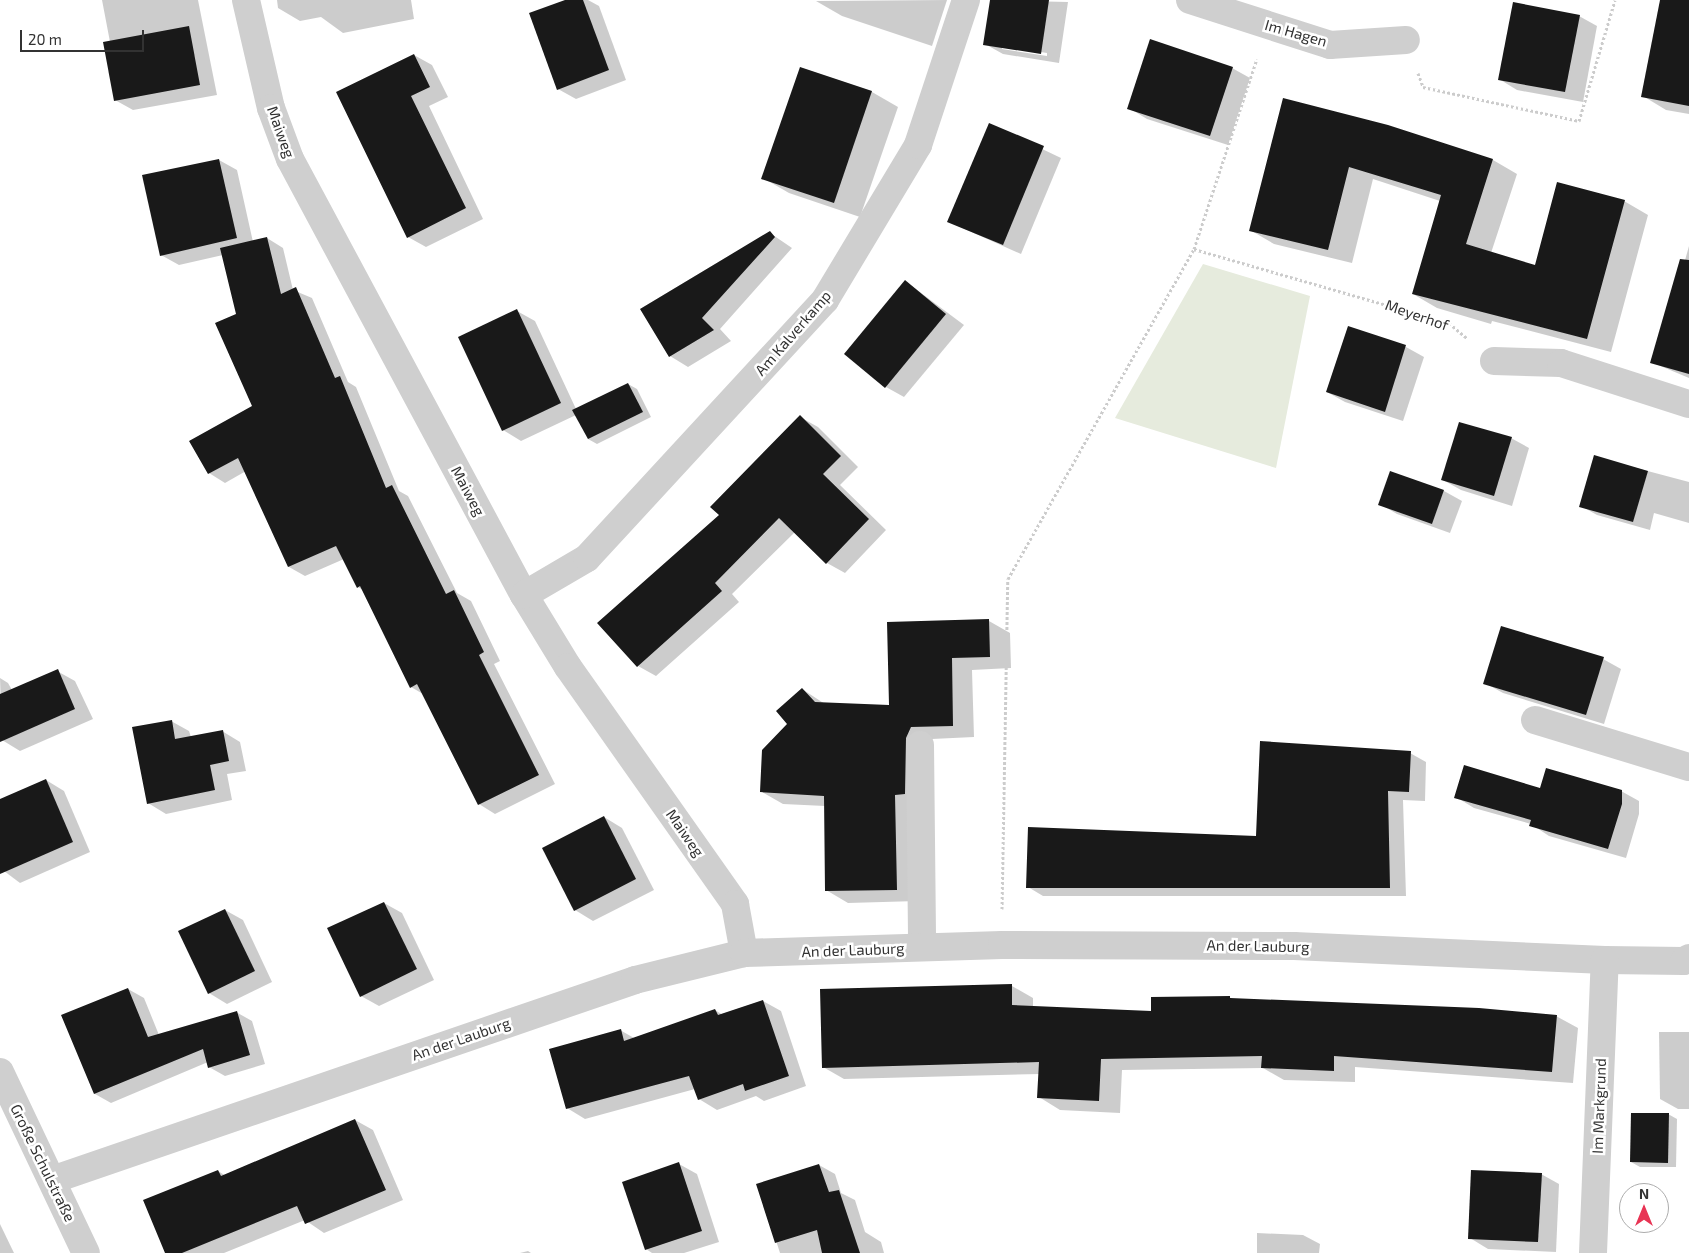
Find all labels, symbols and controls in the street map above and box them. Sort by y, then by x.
street label: Im Hagen [1263,16,1329,50]
scale bar [22,20,146,52]
text: 20 m [28,30,62,48]
street label: Maiweg [263,104,299,160]
street label: Am Kalverkamp [751,287,835,379]
street label: Meyerhof [1383,296,1451,334]
street label: Maiweg [447,463,489,519]
street label: Maiweg [662,806,708,860]
street label: An der Lauburg [1206,936,1310,956]
street label: An der Lauburg [801,939,905,961]
street label: An der Lauburg [409,1014,513,1064]
street label: Im Markgrund [1588,1058,1610,1154]
street label: Große Schulstraße [7,1101,79,1225]
north arrow [1619,1183,1669,1233]
text: N [1639,1185,1649,1202]

